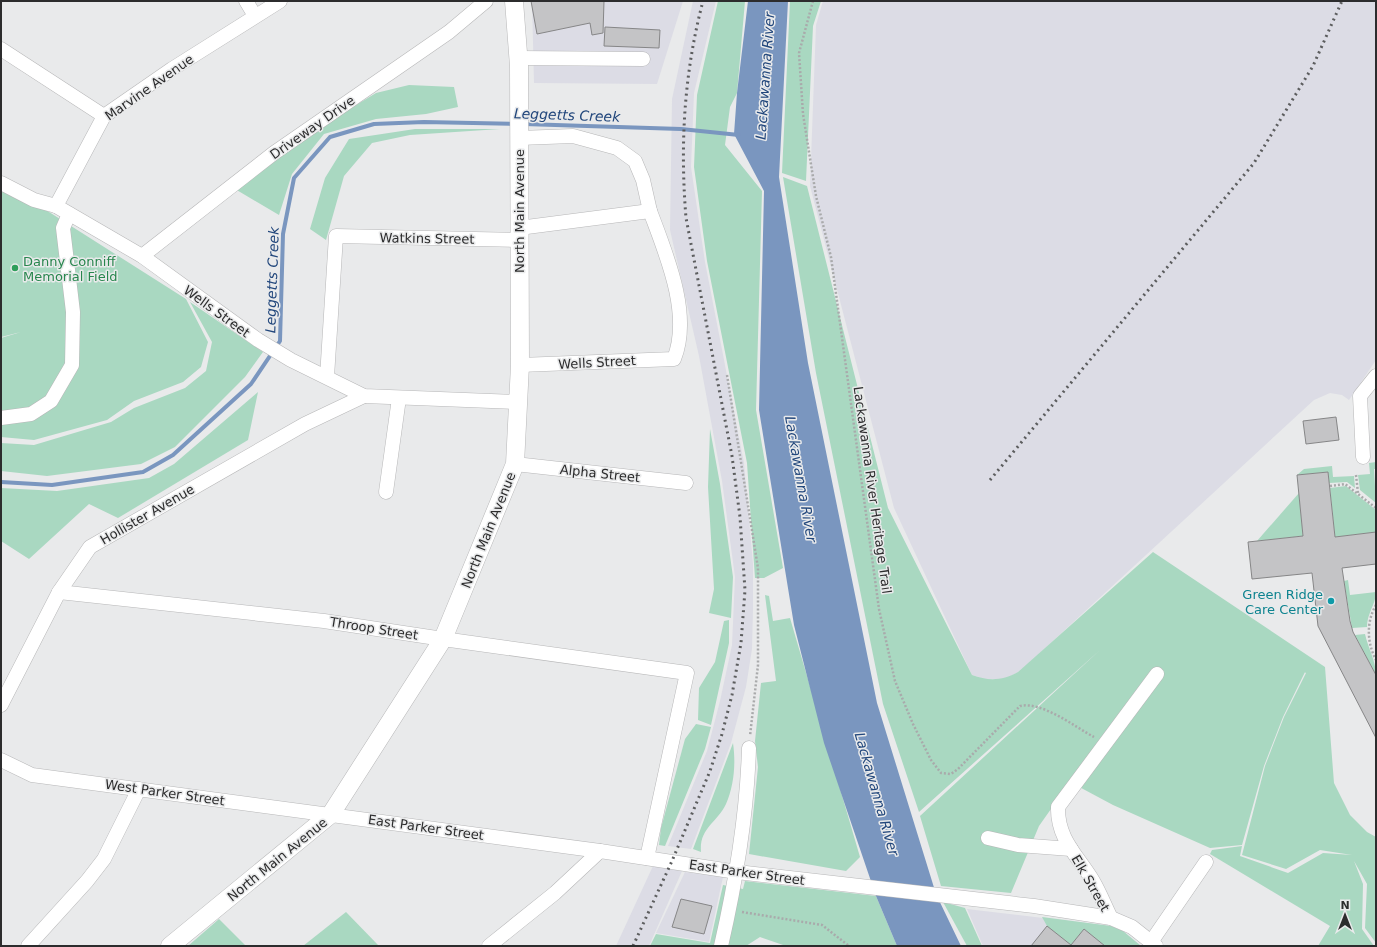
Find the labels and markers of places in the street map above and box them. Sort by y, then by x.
place label: Danny Conniff Memorial Field [23,254,118,284]
marker: Danny Conniff Memorial Field [10,263,20,273]
place label: Green Ridge Care Center [1242,587,1324,617]
marker: Green Ridge Care Center [1326,596,1336,606]

